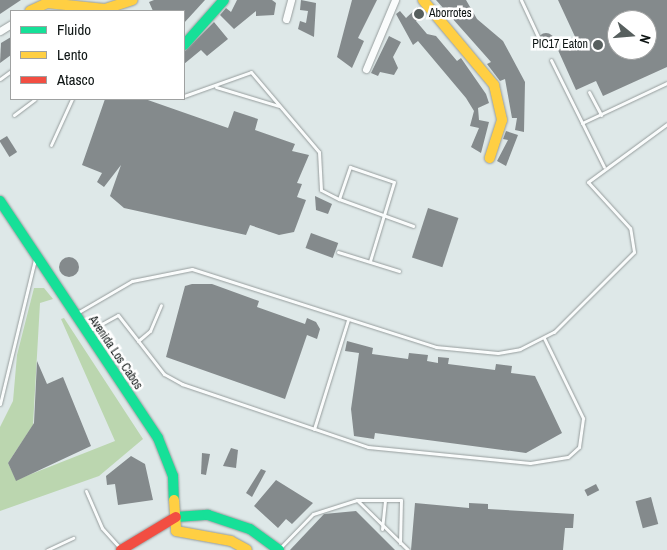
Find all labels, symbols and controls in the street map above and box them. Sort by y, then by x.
place label: Aborrotes [429,7,472,21]
marker: Aborrotes [413,8,425,20]
legend [10,10,185,100]
north arrow [607,10,657,60]
text: Fluido [57,19,91,40]
text: N [636,32,655,46]
place label: PIC17 Eaton [532,38,588,52]
marker: PIC17 Eaton [592,39,604,51]
text: Lento [57,44,88,65]
text: Atasco [57,69,95,90]
street label: Avenida Los Cabos [85,313,145,393]

